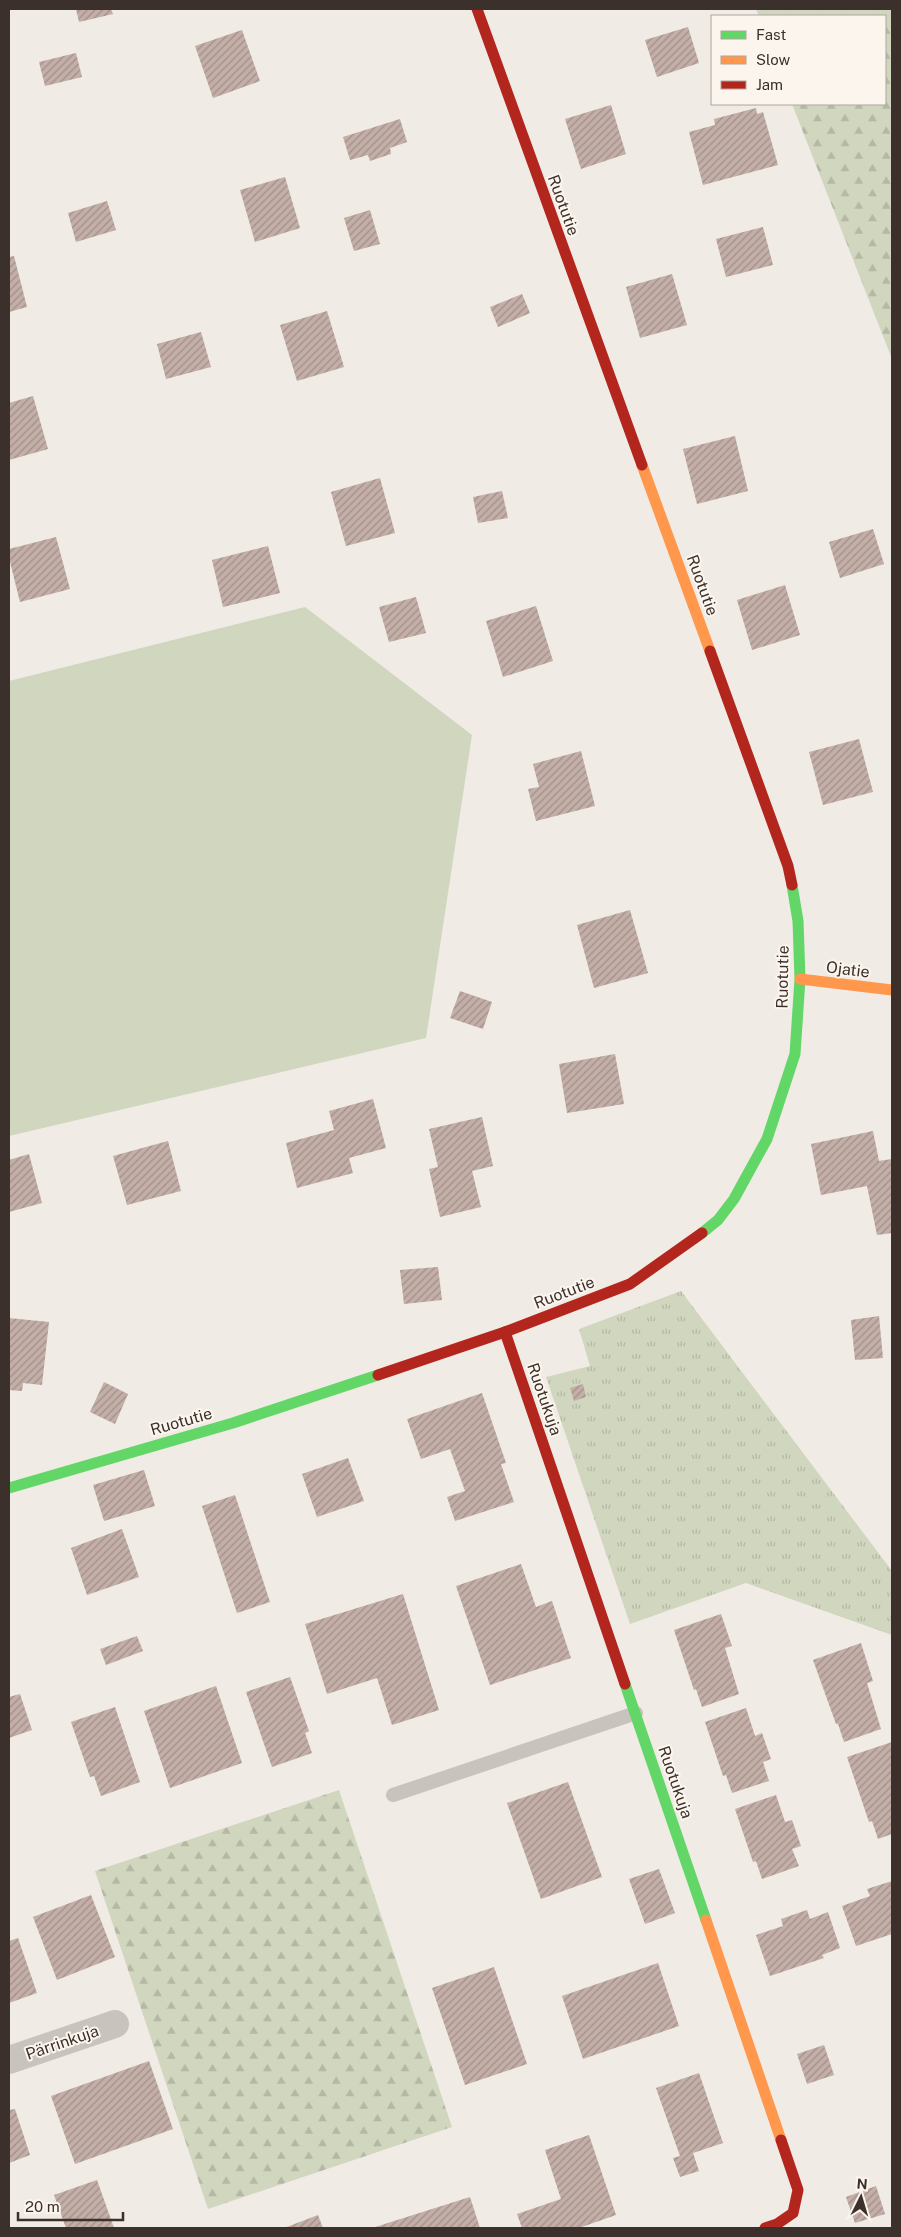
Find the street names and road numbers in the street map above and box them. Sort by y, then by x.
street label: Ruotutie [544,172,583,238]
street label: Ruotutie [683,552,722,618]
street label: Ruotutie [772,945,793,1009]
street label: Ojatie [825,957,871,982]
street label: Ruotutie [531,1272,597,1313]
street label: Ruotukuja [523,1360,566,1438]
street label: Ruotutie [148,1404,214,1439]
street label: Ruotukuja [654,1743,697,1821]
street label: Pärrinkuja [23,2021,101,2064]

